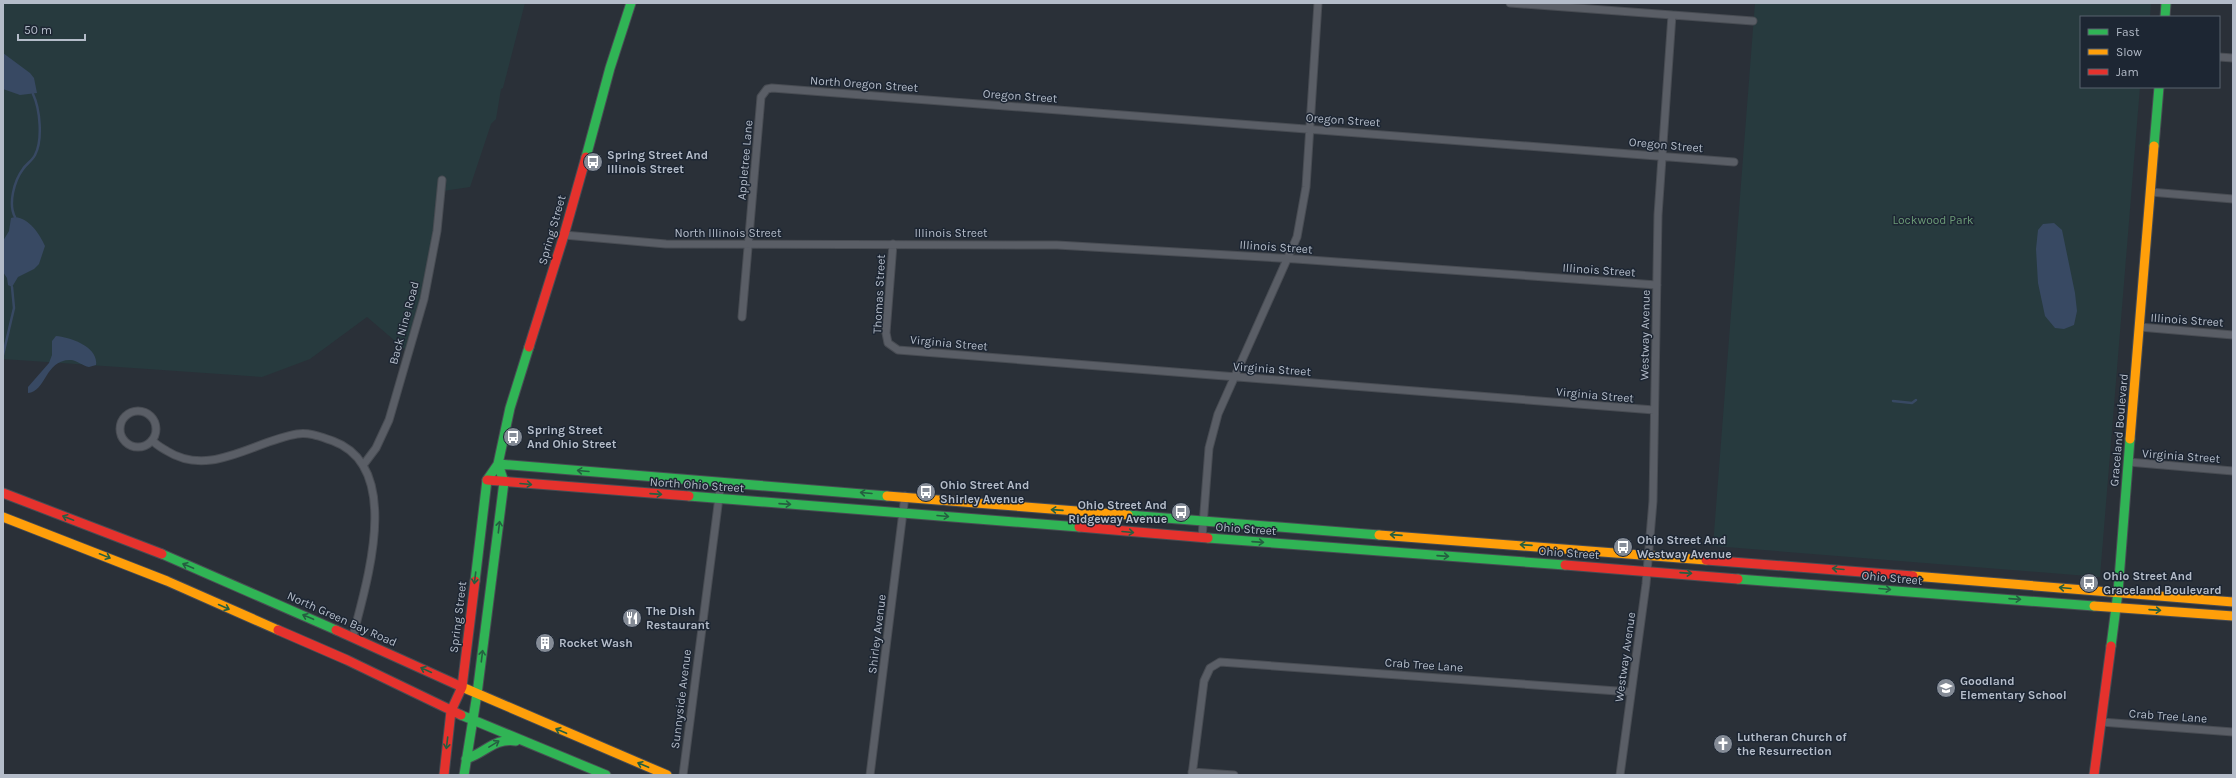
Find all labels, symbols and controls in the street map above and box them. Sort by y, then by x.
scale bar [18,16,85,42]
legend [2080,16,2220,88]
text: 50 m [24,23,52,37]
text: Fast [2116,25,2140,39]
text: Slow [2116,45,2142,59]
text: Jam [2116,65,2139,79]
street label: North Oregon Street [809,73,919,95]
street label: Oregon Street [982,86,1058,106]
street label: Oregon Street [1305,110,1381,130]
street label: Appletree Lane [735,119,755,201]
street label: Oregon Street [1628,135,1704,155]
place label: Spring Street And Illinois Street [607,148,708,176]
bus stop icon: Spring Street And Illinois Street [582,151,604,173]
street label: Spring Street [535,193,569,267]
park label: Lockwood Park [1892,213,1974,227]
street label: North Illinois Street [675,226,782,240]
street label: Illinois Street [914,226,988,240]
street label: Illinois Street [1239,237,1313,257]
street label: Thomas Street [870,253,888,334]
street label: Illinois Street [1562,260,1636,280]
street label: Back Nine Road [386,280,422,366]
street label: Westway Avenue [1637,290,1653,380]
street label: Illinois Street [2150,310,2224,330]
street label: Virginia Street [910,333,989,353]
street label: Virginia Street [1233,359,1312,379]
street label: Graceland Boulevard [2107,373,2131,487]
street label: Virginia Street [1556,385,1635,405]
place label: Spring Street And Ohio Street [527,423,617,451]
bus stop icon: Spring Street And Ohio Street [502,426,524,448]
street label: Virginia Street [2142,446,2221,466]
one-way arrow [577,467,590,475]
street label: North Ohio Street [649,475,745,495]
place label: Ohio Street And Shirley Avenue [940,478,1029,506]
one-way arrow [519,480,532,487]
bus stop icon: Ohio Street And Shirley Avenue [915,481,937,503]
one-way arrow [649,490,662,497]
one-way arrow [860,490,873,497]
place label: Ohio Street And Ridgeway Avenue [1068,498,1167,526]
one-way arrow [778,500,791,507]
bus stop icon: Ohio Street And Ridgeway Avenue [1170,501,1192,523]
one-way arrow [1051,507,1064,514]
one-way arrow [936,512,949,520]
one-way arrow [62,513,74,521]
street label: Ohio Street [1215,520,1277,538]
one-way arrow [495,521,503,534]
one-way arrow [1121,528,1134,536]
one-way arrow [1390,532,1403,539]
place label: Ohio Street And Westway Avenue [1637,533,1732,561]
bus stop icon: Ohio Street And Westway Avenue [1612,536,1634,558]
one-way arrow [1251,539,1264,546]
one-way arrow [1520,542,1533,549]
street label: Ohio Street [1538,544,1600,562]
one-way arrow [1436,552,1449,559]
one-way arrow [98,553,110,561]
one-way arrow [183,562,195,569]
one-way arrow [1832,566,1845,573]
street label: Ohio Street [1861,568,1923,588]
place label: Ohio Street And Graceland Boulevard [2103,569,2222,597]
one-way arrow [1679,570,1692,577]
one-way arrow [471,572,479,585]
bus stop icon: Ohio Street And Graceland Boulevard [2078,572,2100,594]
street label: Spring Street [447,580,469,654]
one-way arrow [2059,584,2072,591]
one-way arrow [1878,585,1891,593]
street label: North Green Bay Road [285,589,399,649]
street label: Shirley Avenue [865,594,889,674]
one-way arrow [2008,596,2021,603]
one-way arrow [218,604,230,611]
place label: The Dish Restaurant [646,604,710,632]
restaurant icon: The Dish Restaurant [621,607,643,629]
one-way arrow [2148,607,2161,614]
street label: Westway Avenue [1612,611,1638,703]
one-way arrow [302,613,314,620]
building icon: Rocket Wash [534,632,556,654]
place label: Rocket Wash [559,636,633,650]
street label: Sunnyside Avenue [668,648,694,750]
one-way arrow [478,649,486,662]
street label: Crab Tree Lane [1384,655,1464,675]
one-way arrow [421,666,433,673]
place label: Goodland Elementary School [1960,674,2067,702]
school or university icon: Goodland Elementary School [1935,677,1957,699]
street label: Crab Tree Lane [2128,706,2208,726]
one-way arrow [555,726,567,734]
place label: Lutheran Church of the Resurrection [1737,730,1847,758]
church icon: Lutheran Church of the Resurrection [1712,733,1734,755]
one-way arrow [444,736,451,749]
one-way arrow [488,739,500,747]
one-way arrow [638,761,650,768]

